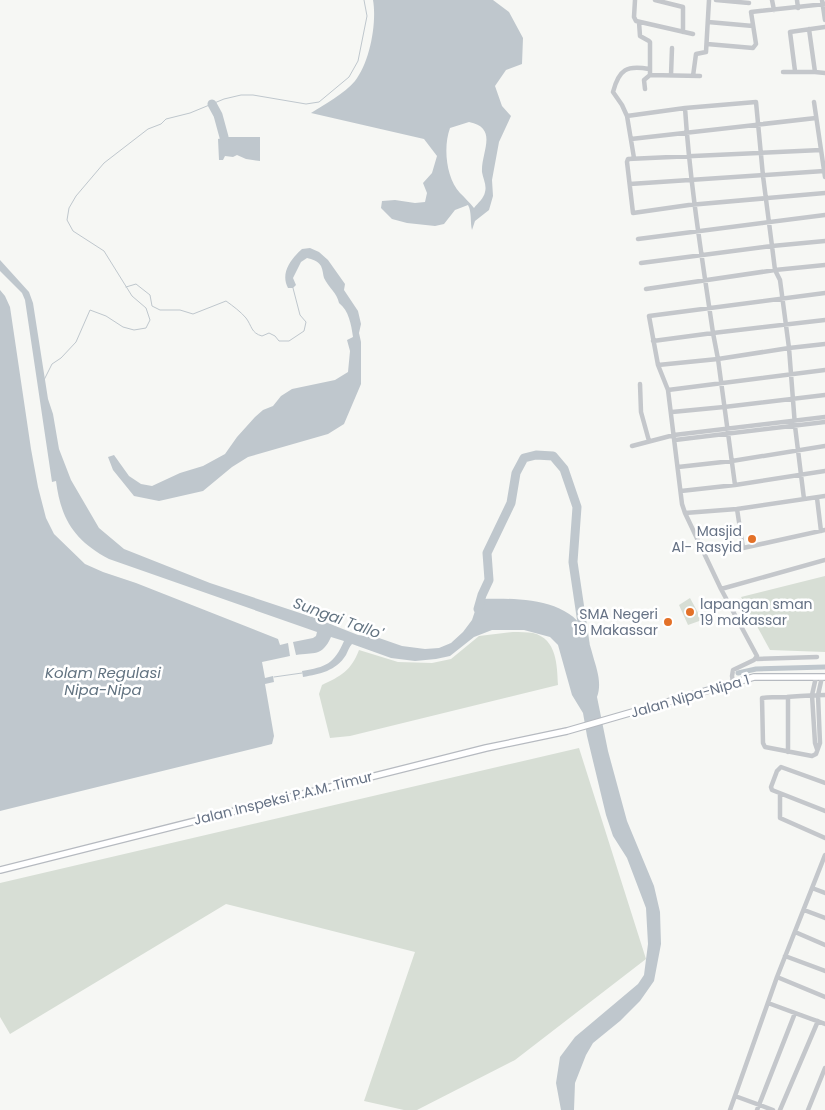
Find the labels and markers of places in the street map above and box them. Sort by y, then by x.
place label: Masjid Al- Rasyid [672,521,742,557]
marker: Masjid Al- Rasyid [746,533,758,545]
place label: lapangan sman 19 makassar [700,594,813,630]
place label: SMA Negeri 19 Makassar [573,604,658,640]
marker: lapangan sman 19 makassar [684,606,696,618]
marker: SMA Negeri 19 Makassar [662,616,674,628]

